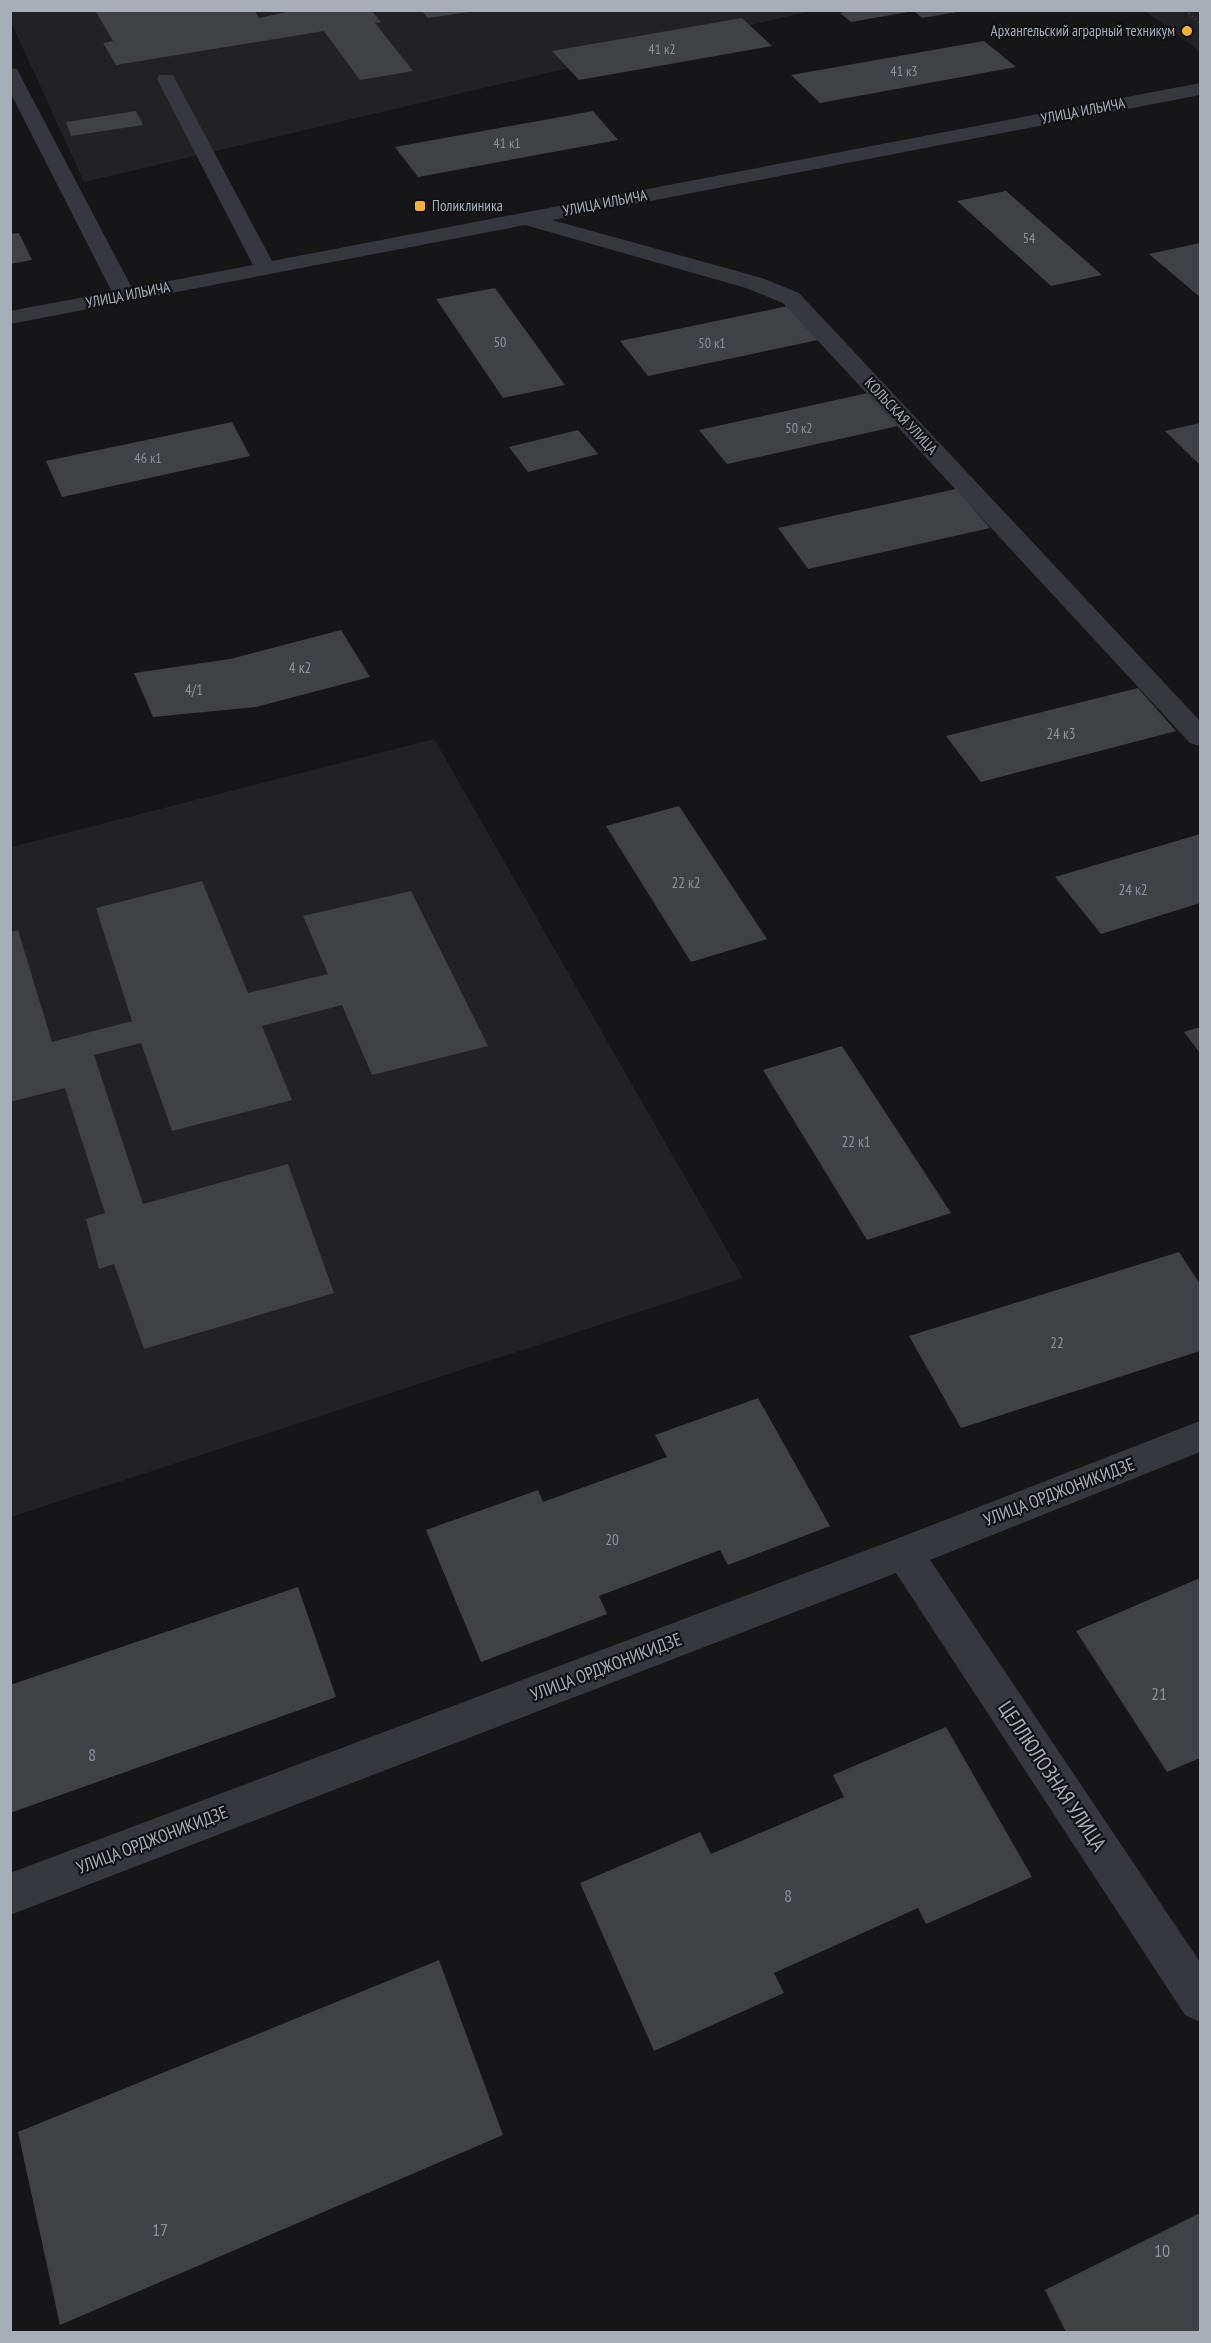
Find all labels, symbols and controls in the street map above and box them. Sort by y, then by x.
place label: Архангельский аграрный техникум [991,21,1175,40]
marker: Архангельский аграрный техникум [1180,24,1194,38]
house number: 41 к2 [648,40,676,58]
house number: 41 к3 [890,62,918,80]
street label: УЛИЦА ИЛЬИЧА [1039,93,1127,128]
house number: 41 к1 [493,134,521,152]
street label: УЛИЦА ИЛЬИЧА [561,185,649,220]
place label: Поликлиника [432,196,503,215]
marker: Поликлиника [413,199,427,213]
house number: 54 [1023,229,1036,247]
street label: УЛИЦА ИЛЬИЧА [84,277,172,312]
house number: 50 [494,333,506,351]
house number: 50 к1 [698,334,726,352]
street label: КОЛЬСКАЯ УЛИЦА [861,373,942,459]
house number: 50 к2 [785,419,813,437]
house number: 46 к1 [134,449,162,467]
house number: 4 к2 [289,658,311,677]
house number: 4/1 [185,680,203,699]
house number: 24 к3 [1046,724,1076,743]
house number: 22 к2 [671,873,701,892]
house number: 24 к2 [1118,880,1148,899]
house number: 22 к1 [841,1132,871,1151]
house number: 22 [1050,1333,1064,1352]
street label: УЛИЦА ОРДЖОНИКИДЗЕ [980,1452,1138,1531]
house number: 20 [605,1530,619,1549]
street label: УЛИЦА ОРДЖОНИКИДЗЕ [527,1627,685,1706]
house number: 21 [1151,1682,1167,1705]
street label: ЦЕЛЛЮЛОЗНАЯ УЛИЦА [992,1695,1113,1856]
house number: 8 [88,1743,96,1766]
street label: УЛИЦА ОРДЖОНИКИДЗЕ [73,1800,231,1879]
house number: 8 [784,1884,792,1907]
house number: 17 [152,2218,168,2241]
house number: 10 [1154,2239,1170,2262]

